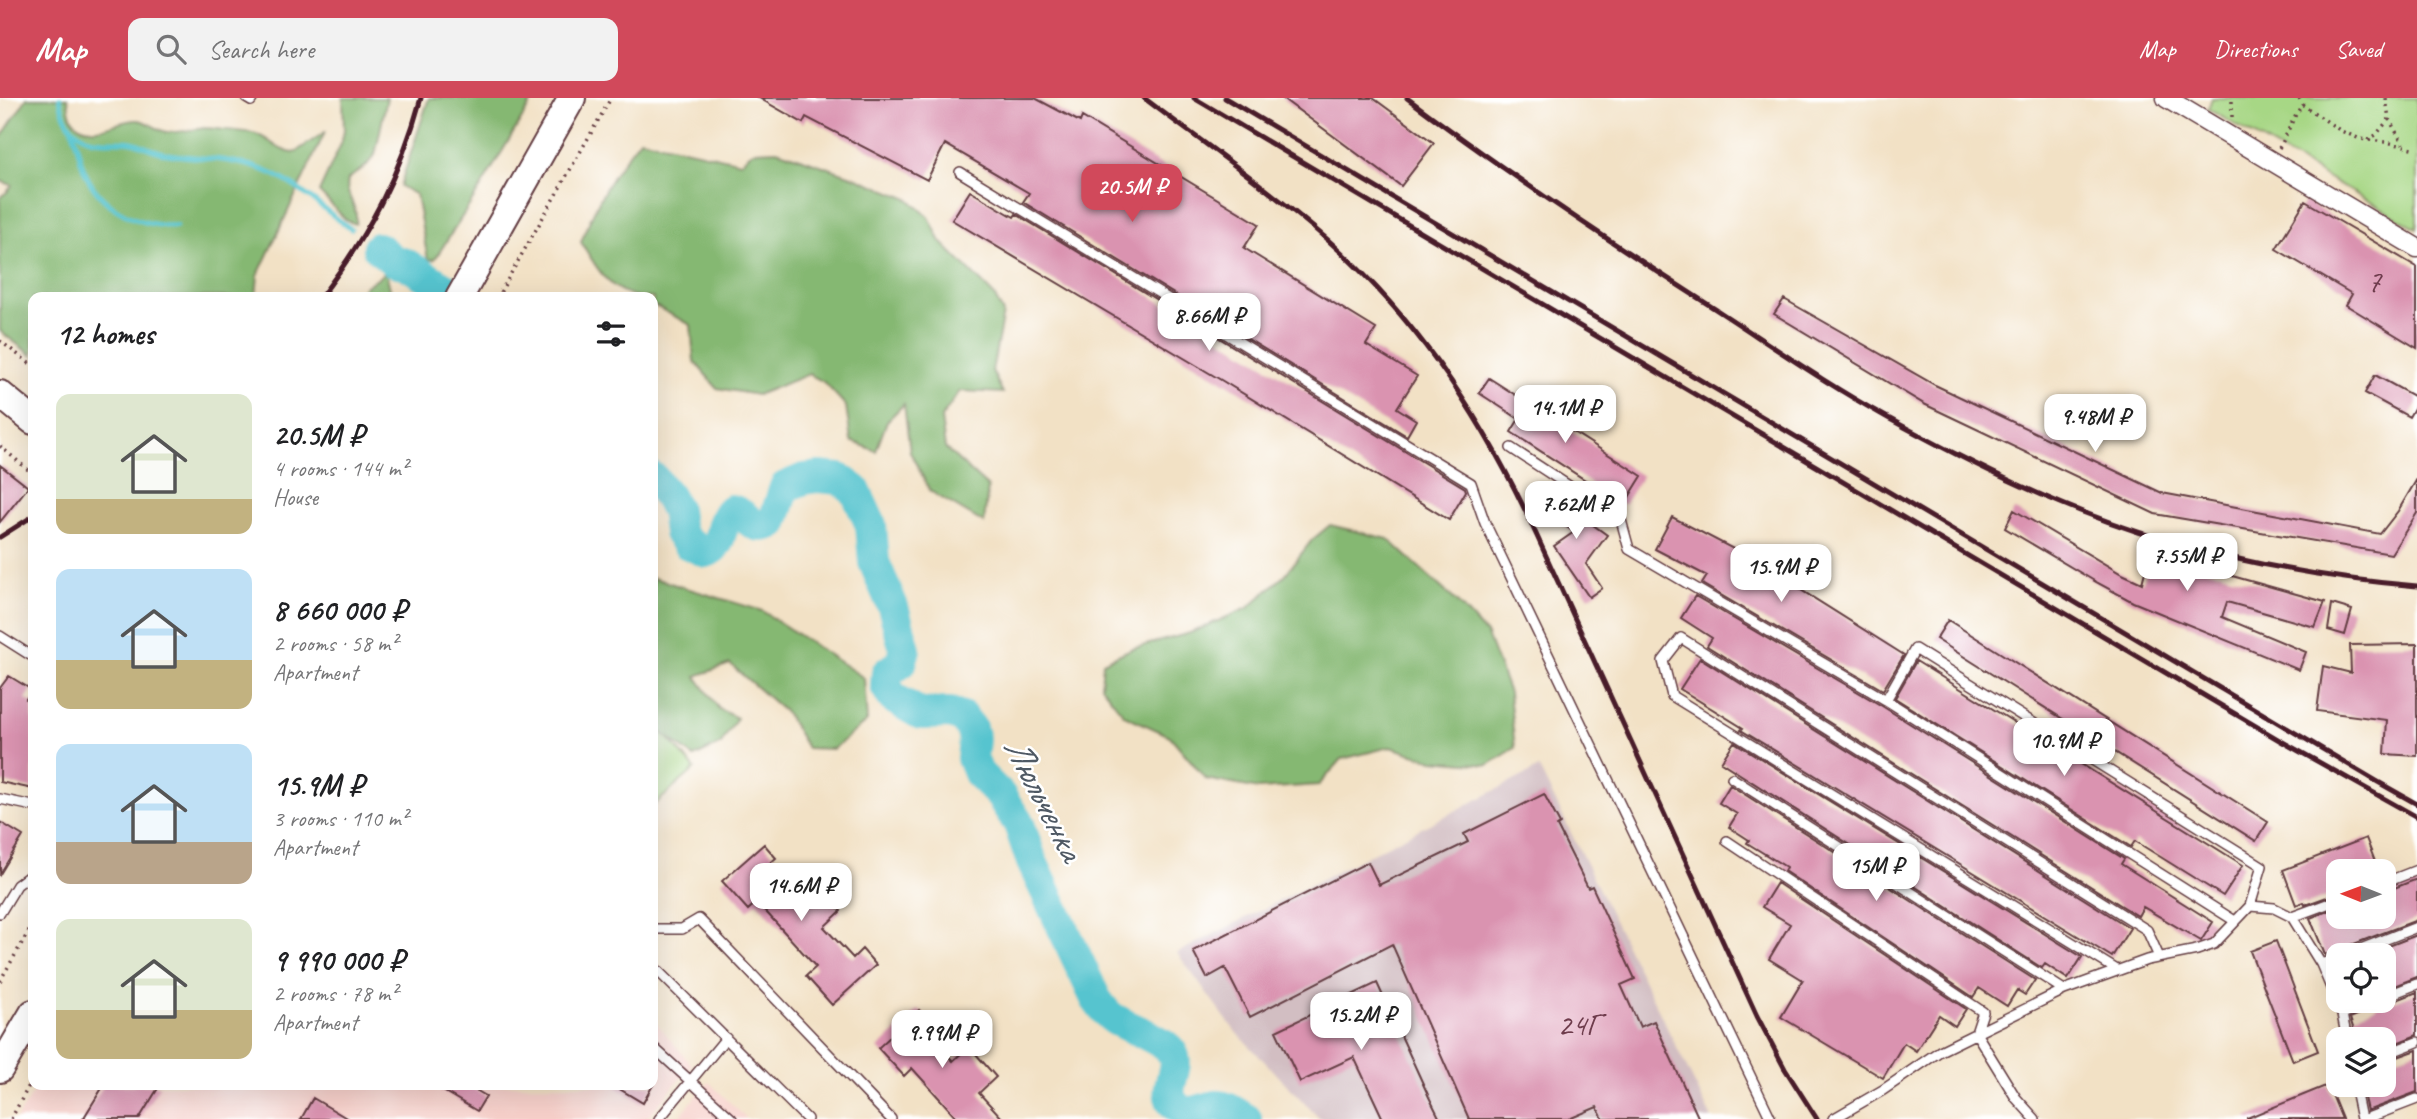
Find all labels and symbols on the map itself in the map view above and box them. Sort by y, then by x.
pin: 20.5M ₽ [1067,164,1197,224]
house number: 7 [2367,261,2383,302]
pin: 8.66M ₽ [1144,294,1274,353]
pin: 14.1M ₽ [1500,386,1630,445]
pin: 9.48M ₽ [2030,394,2160,454]
pin: 7.62M ₽ [1511,482,1641,541]
pin: 7.55M ₽ [2122,533,2252,593]
pin: 15.9M ₽ [1716,545,1846,604]
pin: 10.9M ₽ [1999,718,2129,778]
water label: Люльченка [994,729,1097,871]
pin: 15M ₽ [1827,844,1925,903]
north arrow [2326,859,2396,929]
pin: 14.6M ₽ [736,864,866,923]
pin: 15.2M ₽ [1296,992,1426,1052]
house number: 24Г [1557,1004,1607,1045]
pin: 9.99M ₽ [877,1010,1007,1070]

